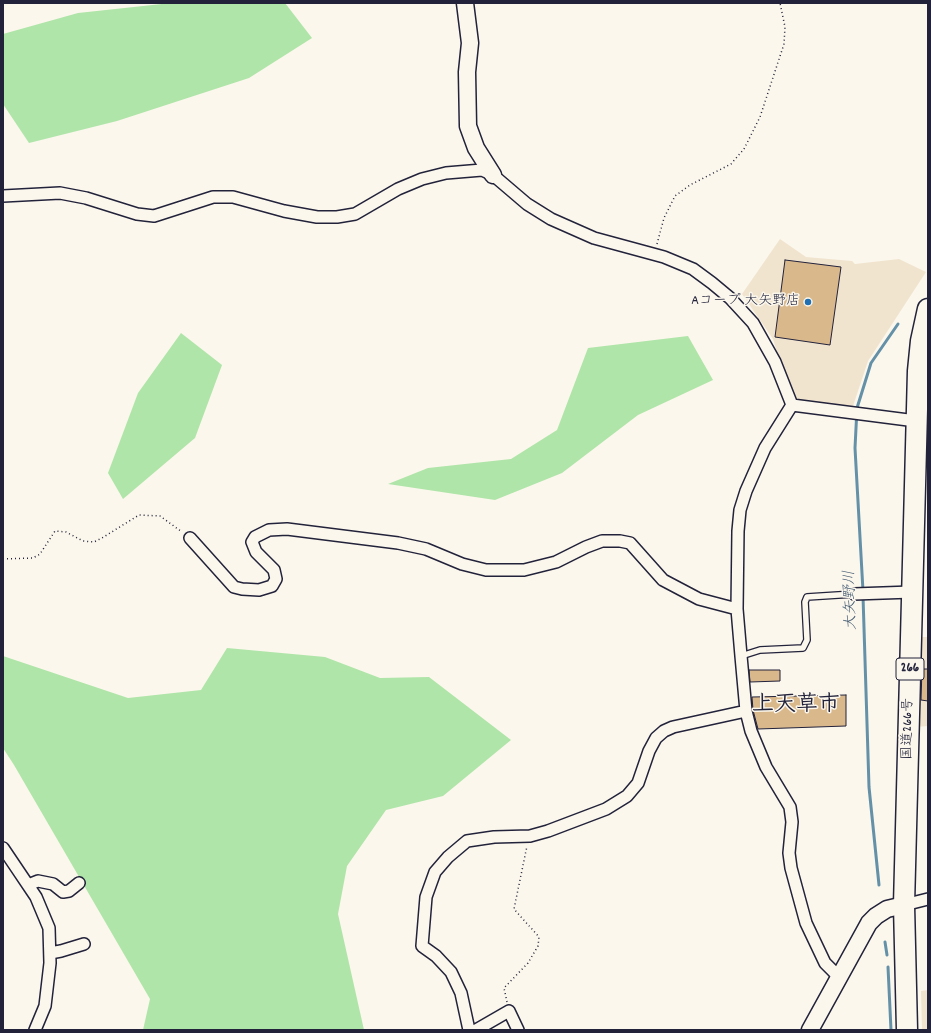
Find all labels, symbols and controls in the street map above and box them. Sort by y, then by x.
place label: Aコープ 大矢野店 [691,294,800,310]
marker: Aコープ 大矢野店 [803,297,813,307]
water label: 大矢野川 [842,570,862,630]
road number: 266 [896,658,924,680]
district label: 上天草市 [752,694,840,720]
street label: 国道266号 [900,698,918,760]

